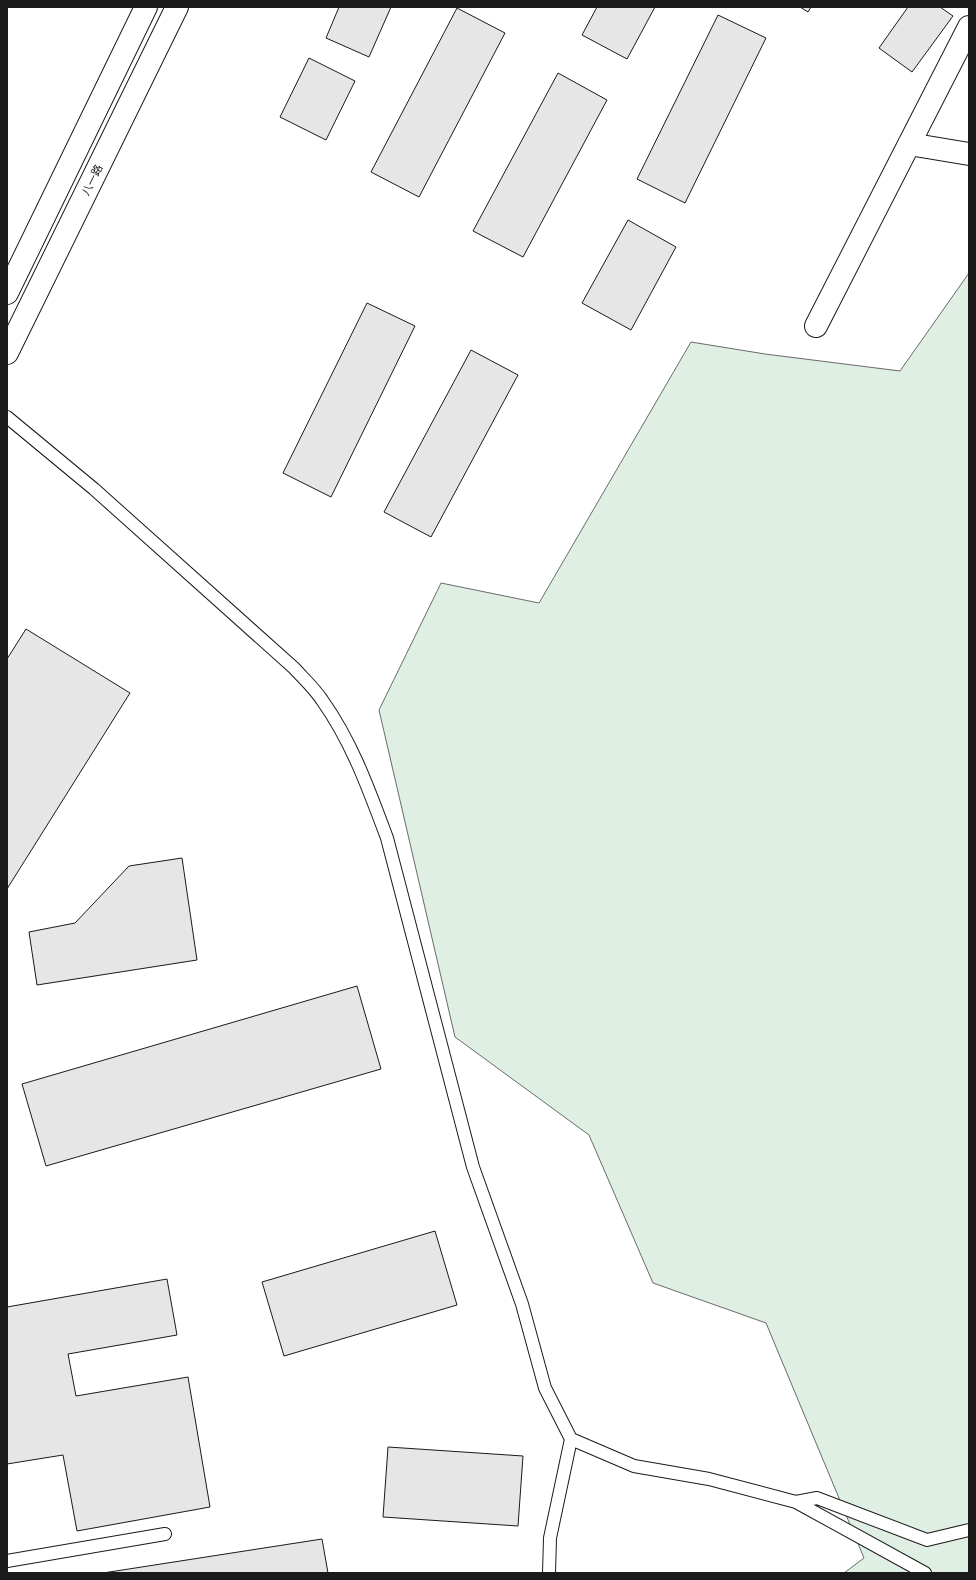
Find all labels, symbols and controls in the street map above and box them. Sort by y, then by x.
street label: 八一路 [78,162,106,198]

